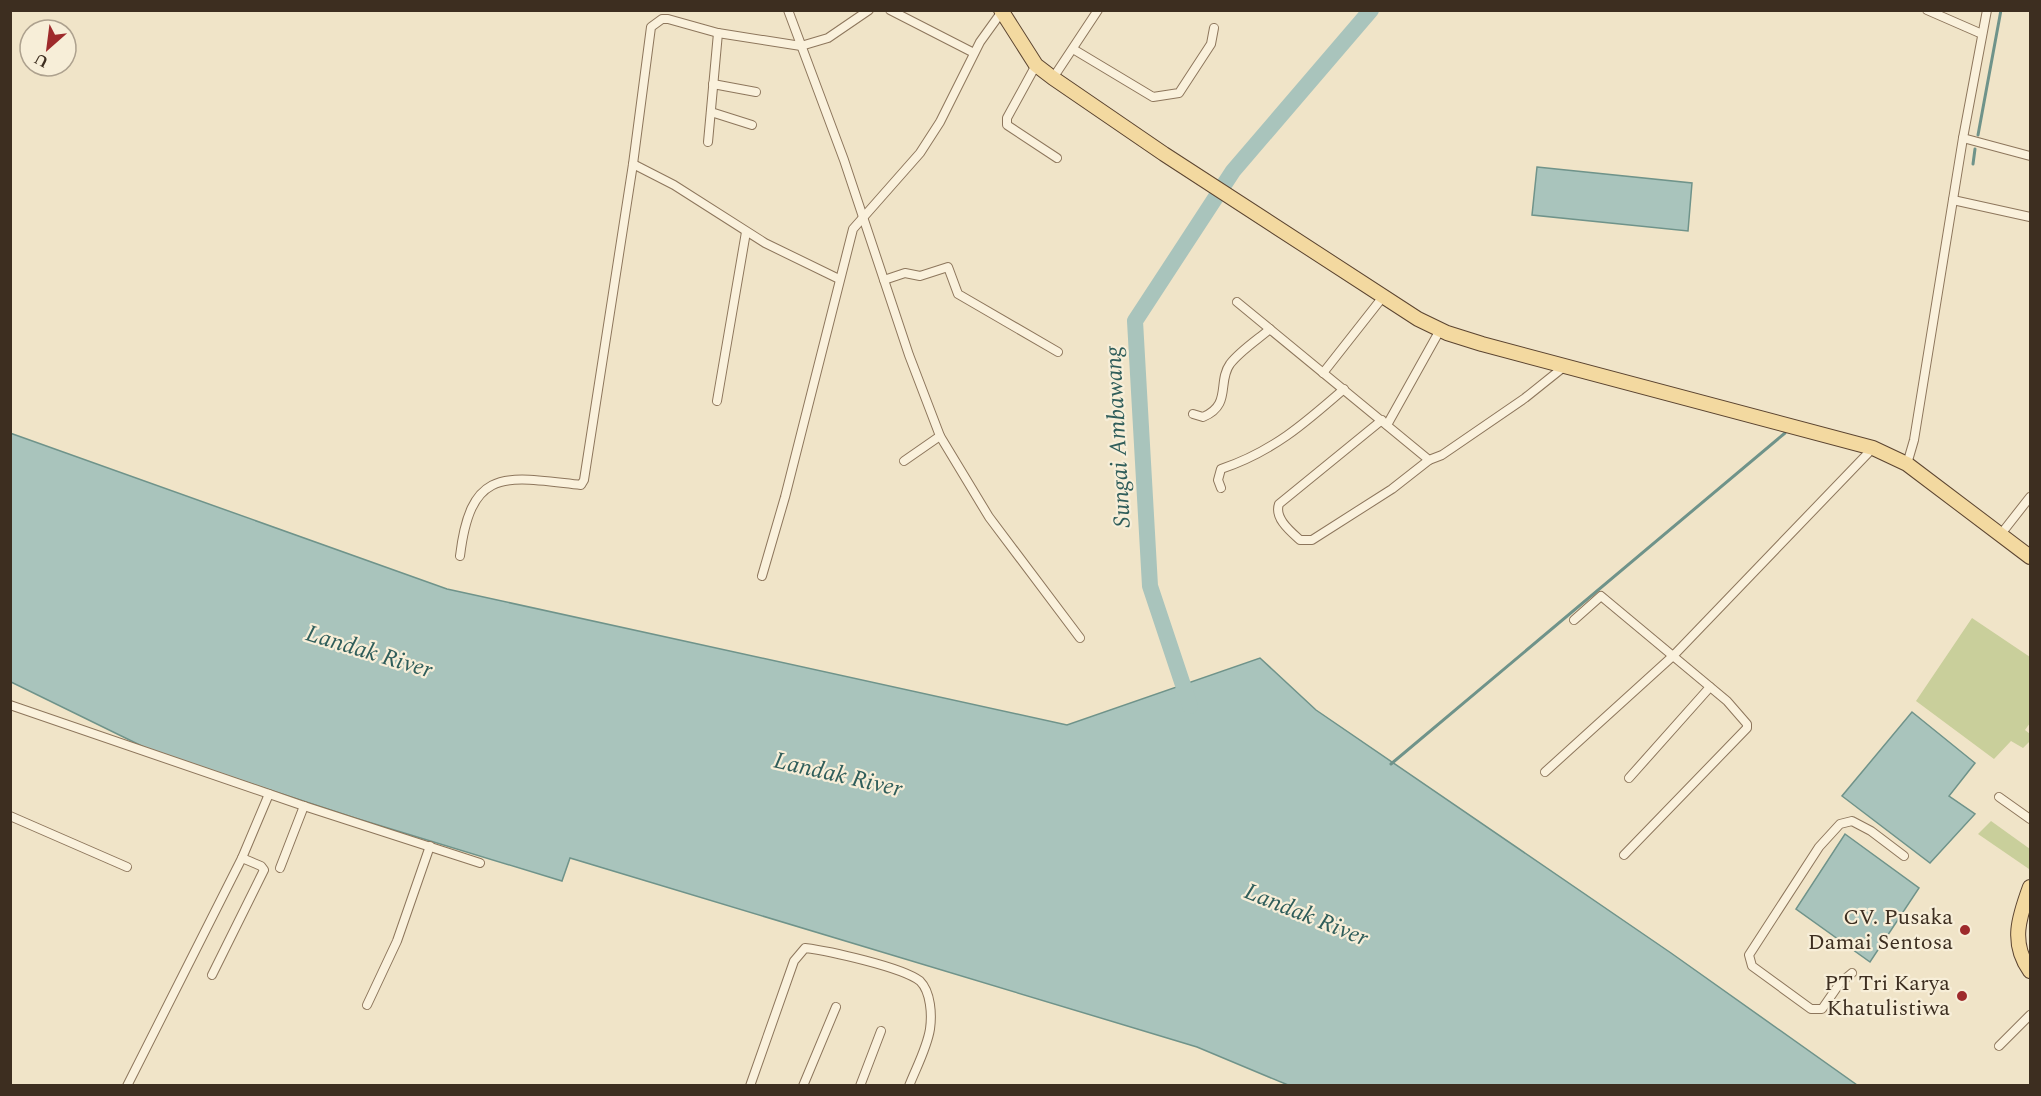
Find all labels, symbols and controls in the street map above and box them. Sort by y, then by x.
north arrow [18,18,78,78]
text: U [30,47,53,74]
water label: Sungai Ambawang [1095,344,1141,529]
water label: Landak River [301,616,438,689]
water label: Landak River [770,743,907,807]
water label: Landak River [1239,874,1374,957]
place label: CV. Pusaka Damai Sentosa [1808,901,1953,959]
marker: CV. Pusaka Damai Sentosa [1958,923,1972,937]
place label: PT Tri Karya Khatulistiwa [1824,967,1950,1025]
marker: PT Tri Karya Khatulistiwa [1955,989,1969,1003]

